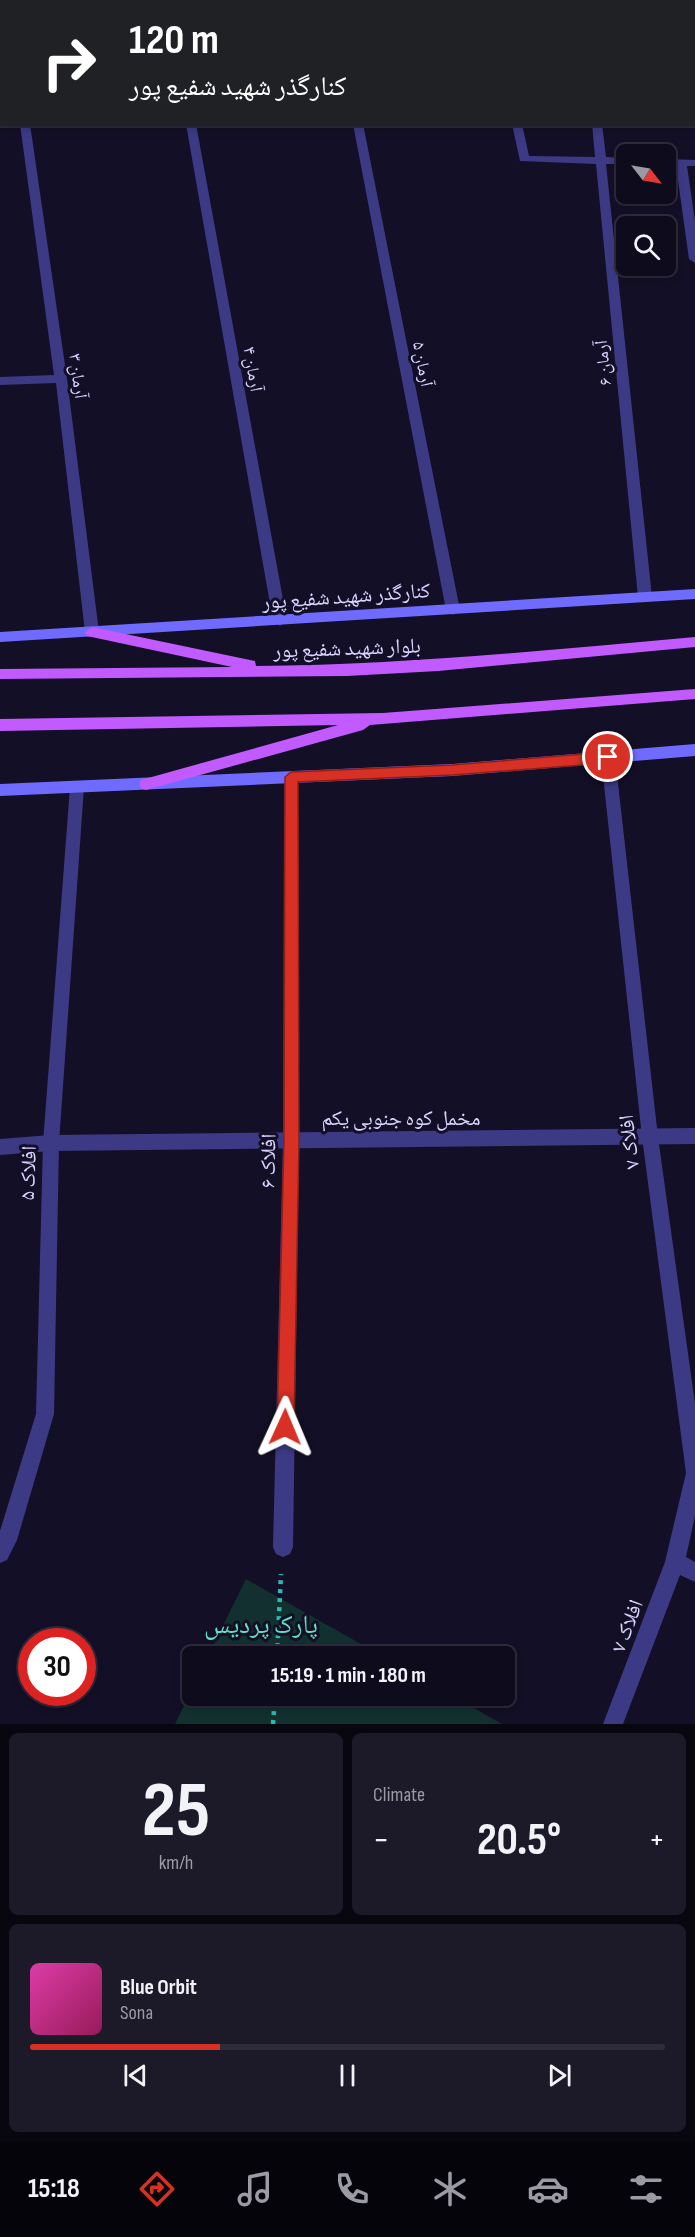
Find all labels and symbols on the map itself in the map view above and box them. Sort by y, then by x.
north arrow [616,144,676,204]
street label: آرمان ۶ [591,339,616,387]
street label: آرمان ۵ [408,340,437,389]
street label: آرمان ۴ [238,345,267,394]
street label: آرمان ۳ [64,352,91,400]
street label: کنارگذر شهید شفیع پور [260,578,432,615]
street label: بلوار شهید شفیع پور [272,633,421,664]
pin [582,731,633,782]
street label: مخمل کوه جنوبی یکم [321,1106,481,1132]
street label: افلاک ۷ [614,1113,645,1171]
street label: افلاک ۶ [256,1134,281,1189]
street label: افلاک ۵ [15,1145,42,1201]
position arrow [253,1395,317,1459]
street label: افلاک ۷ [606,1596,649,1656]
park label: پارک پردیس [204,1610,318,1641]
speed limit sign: 30 [18,1628,96,1706]

